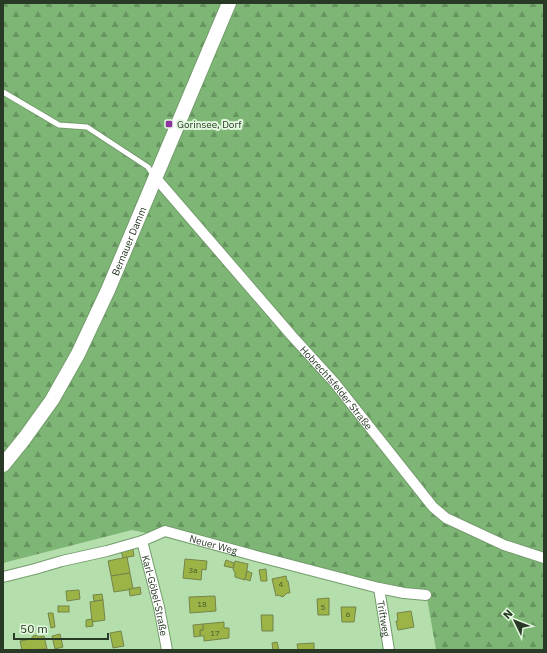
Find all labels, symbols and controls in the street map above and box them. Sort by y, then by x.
place label: Gorinsee, Dorf [177,118,242,131]
marker: Gorinsee, Dorf [164,119,174,129]
street label: Bernauer Damm [108,205,149,278]
street label: Hobrechtsfelder Straße [297,343,376,432]
street label: Neuer Weg [188,532,240,557]
street label: Karl-Göbel-Straße [139,554,171,637]
house number: 3a [188,565,198,575]
house number: 4 [279,579,284,589]
house number: 18 [197,599,207,609]
street label: Triftweg [375,599,393,638]
north arrow [495,601,535,641]
house number: 5 [321,602,326,612]
text: N [500,606,516,622]
house number: 6 [346,609,351,619]
scale bar [14,615,108,641]
text: 50 m [20,621,48,636]
house number: 17 [210,628,220,638]

